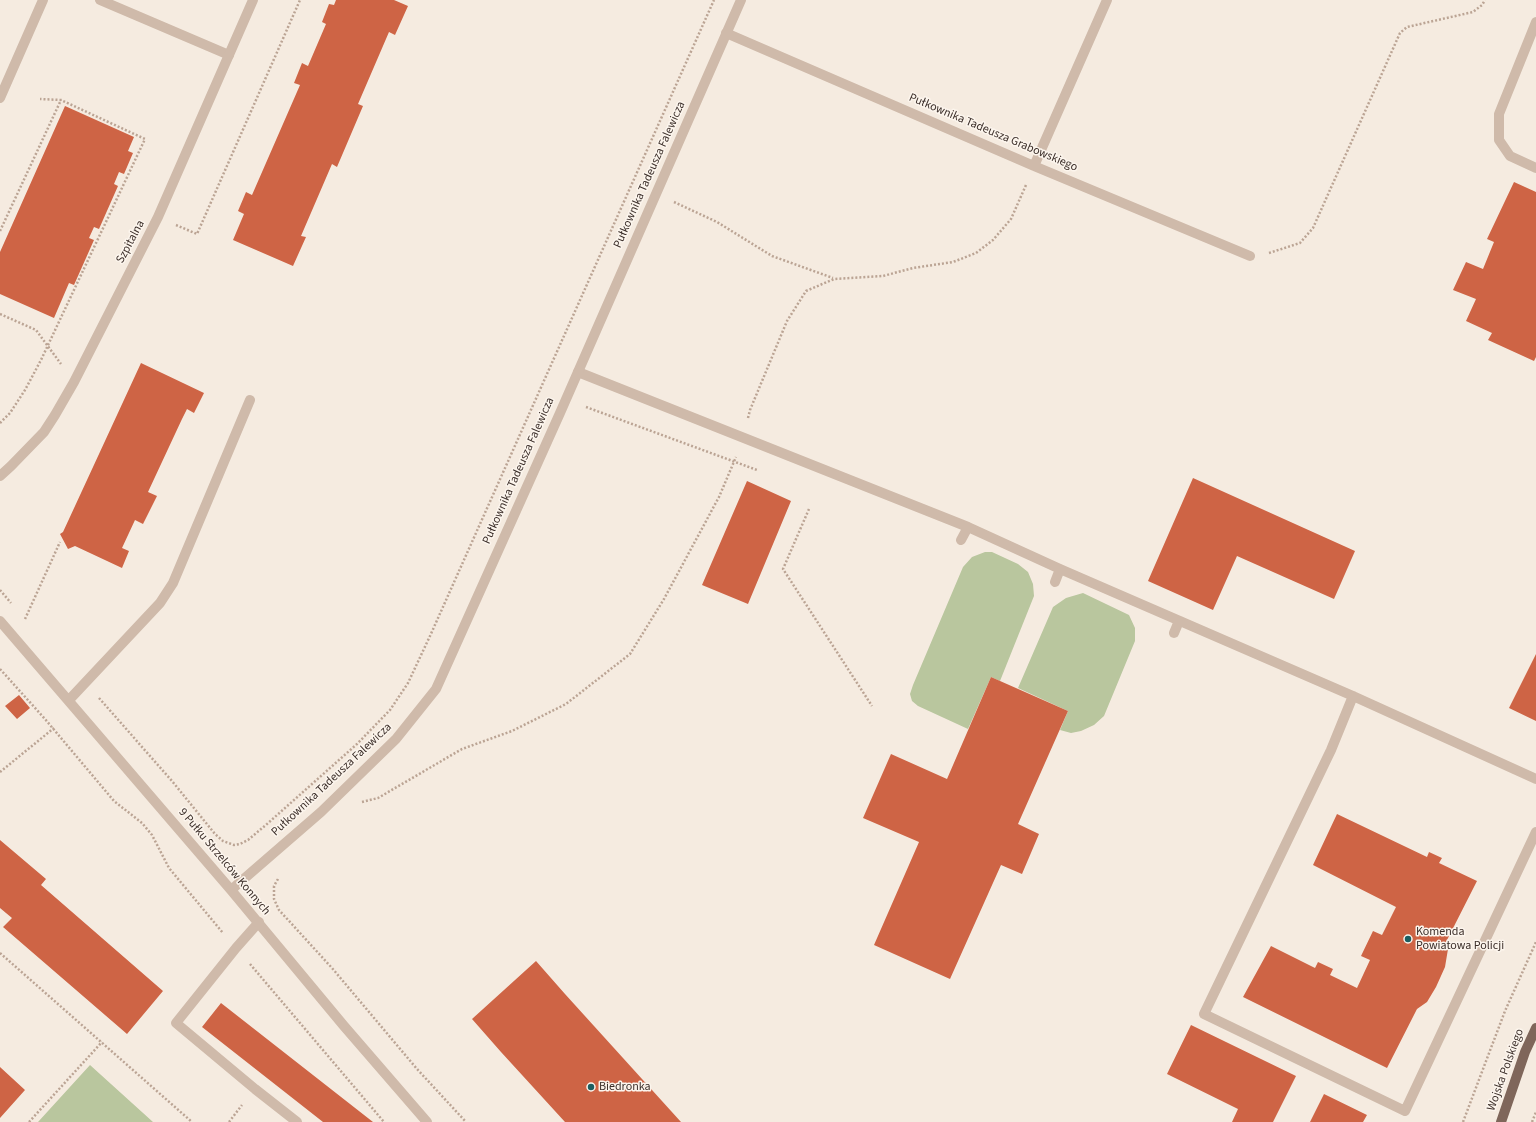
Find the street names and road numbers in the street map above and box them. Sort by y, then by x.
street label: Pułkownika Tadeusza Grabowskiego [907,91,1079,175]
street label: Pułkownika Tadeusza Falewicza [611,99,689,251]
street label: Szpitalna [114,218,148,266]
street label: Pułkownika Tadeusza Falewicza [480,395,558,547]
street label: Pułkownika Tadeusza Falewicza [269,720,395,840]
street label: 9 Pułku Strzelców Konnych [175,806,273,918]
street label: Wojska Polskiego [1484,1027,1528,1113]

